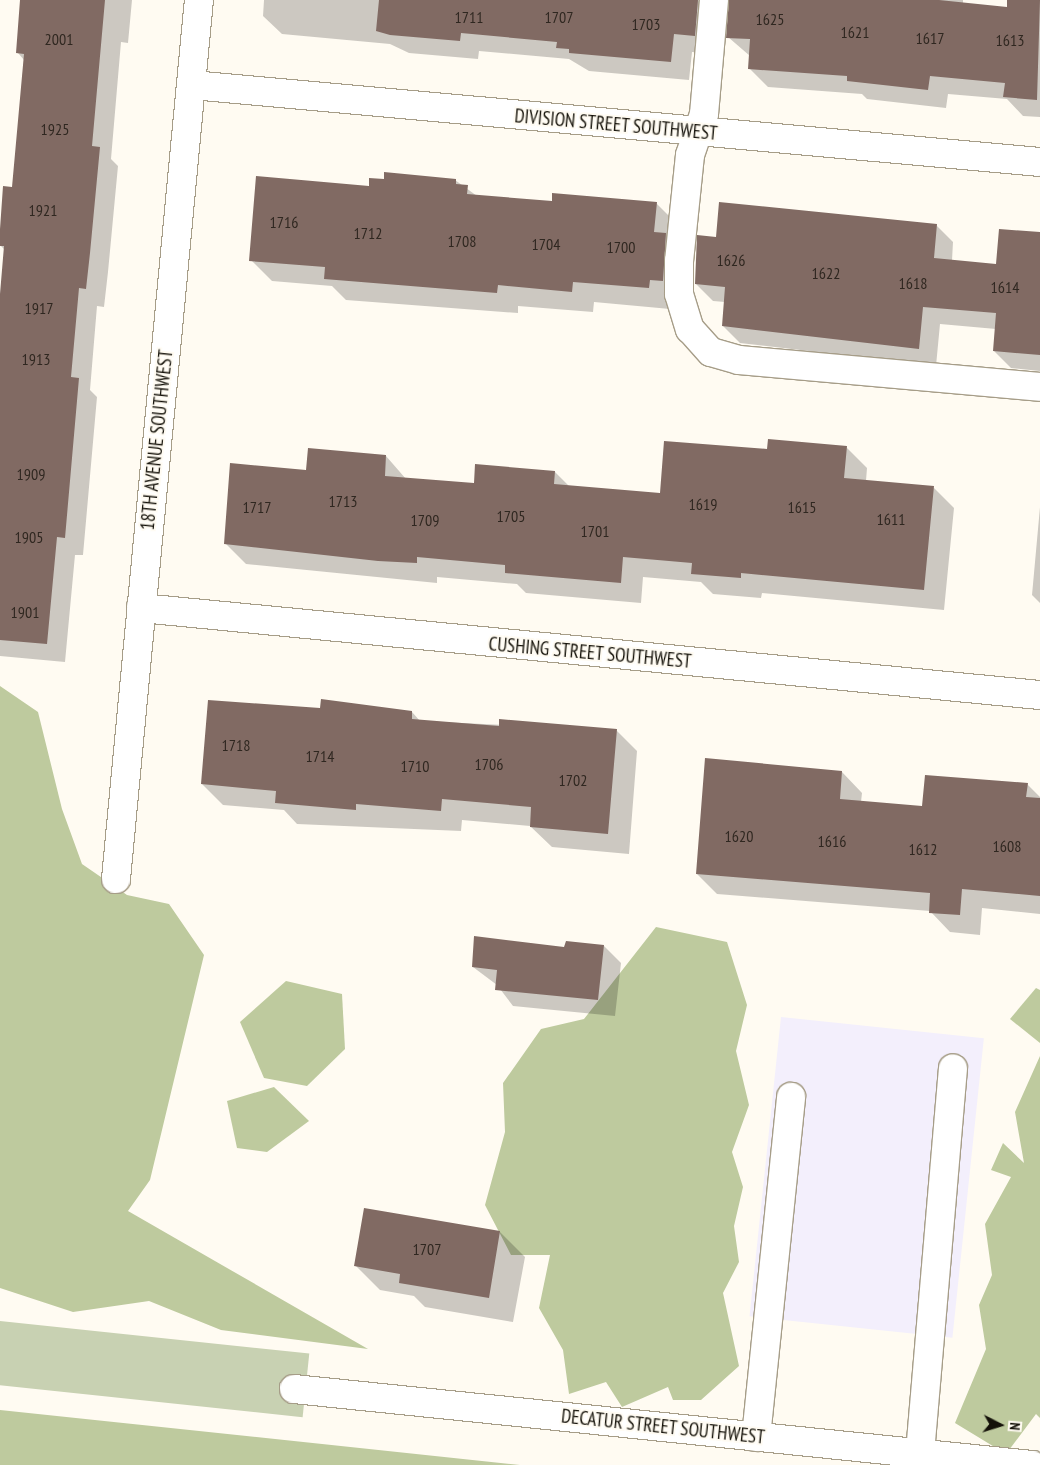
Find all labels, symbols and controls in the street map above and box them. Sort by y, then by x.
house number: 1711 [455,7,483,27]
house number: 1707 [545,7,573,27]
house number: 1625 [756,9,784,29]
house number: 1703 [632,14,660,34]
house number: 1621 [841,22,869,42]
house number: 1617 [916,28,944,48]
house number: 2001 [45,29,73,49]
house number: 1613 [996,30,1024,50]
street label: DIVISION STREET SOUTHWEST [513,105,719,145]
house number: 1925 [41,119,69,139]
house number: 1921 [29,200,57,220]
house number: 1716 [270,212,298,232]
house number: 1712 [354,223,382,243]
house number: 1708 [448,231,476,251]
house number: 1704 [532,234,560,254]
house number: 1700 [607,237,635,257]
house number: 1626 [717,250,745,270]
house number: 1622 [812,263,840,283]
house number: 1618 [899,273,927,293]
house number: 1614 [991,277,1019,297]
house number: 1917 [25,298,53,318]
street label: 18TH AVENUE SOUTHWEST [136,348,178,532]
house number: 1913 [22,349,50,369]
house number: 1909 [17,464,45,484]
house number: 1713 [329,491,357,511]
house number: 1619 [689,494,717,514]
house number: 1717 [243,497,271,517]
house number: 1615 [788,497,816,517]
house number: 1705 [497,506,525,526]
house number: 1611 [877,509,905,529]
house number: 1709 [411,510,439,530]
house number: 1701 [581,521,609,541]
house number: 1905 [15,527,43,547]
house number: 1901 [11,602,39,622]
street label: CUSHING STREET SOUTHWEST [487,633,693,673]
house number: 1718 [222,735,250,755]
house number: 1714 [306,746,334,766]
house number: 1706 [475,754,503,774]
house number: 1710 [401,756,429,776]
house number: 1702 [559,770,587,790]
house number: 1620 [725,826,753,846]
house number: 1616 [818,831,846,851]
house number: 1608 [993,836,1021,856]
house number: 1612 [909,839,937,859]
house number: 1707 [413,1239,441,1259]
north arrow [975,1400,1025,1450]
street label: DECATUR STREET SOUTHWEST [560,1405,766,1449]
text: N [1006,1422,1024,1431]

